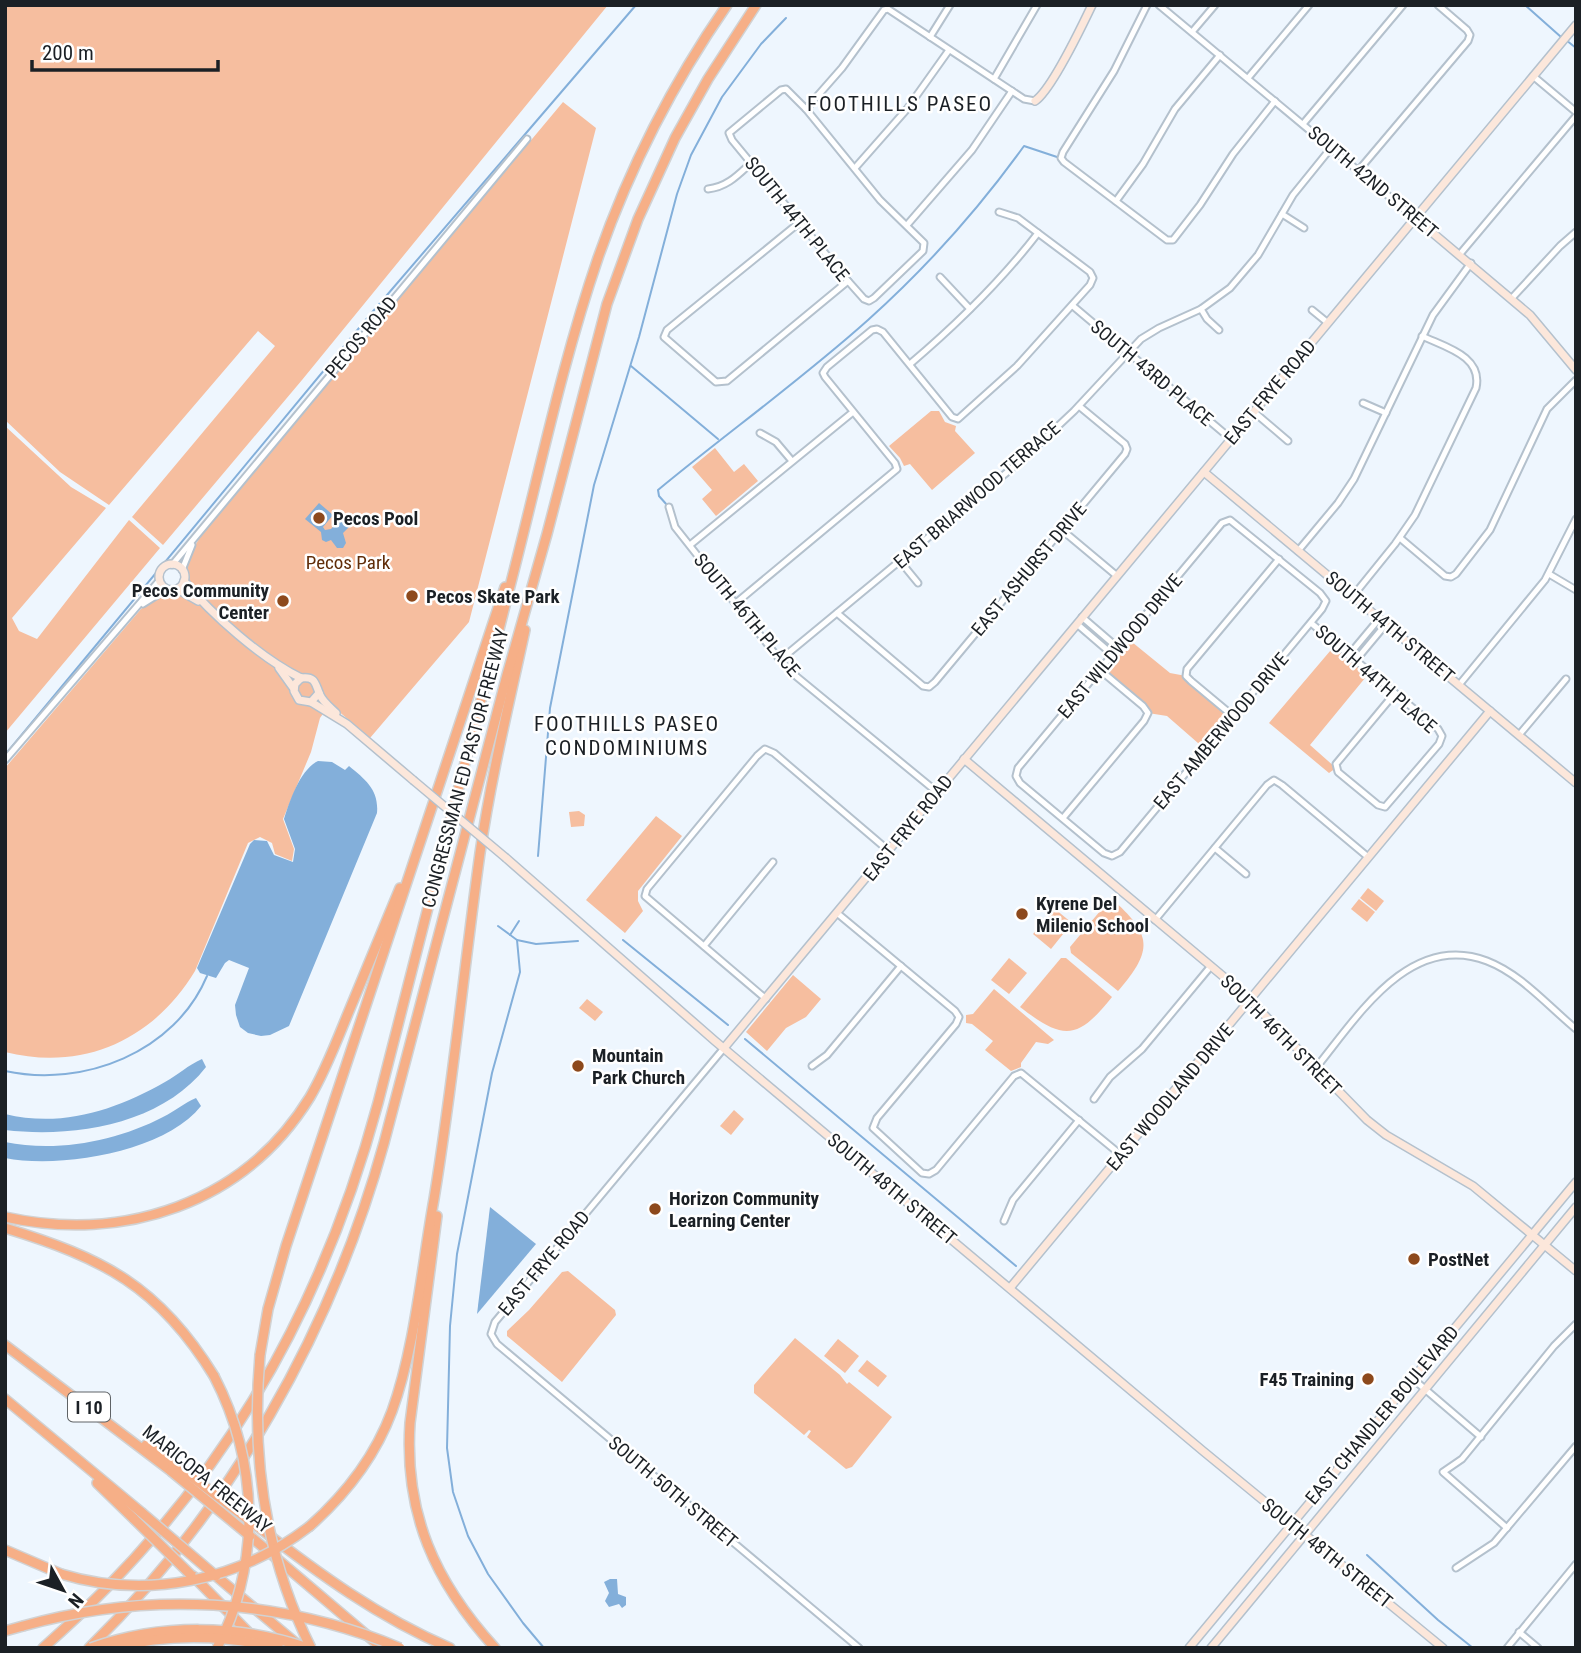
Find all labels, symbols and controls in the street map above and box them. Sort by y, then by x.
scale bar [32,28,217,72]
text: 200 m [42,41,94,65]
district label: FOOTHILLS PASEO [807,92,993,116]
street label: SOUTH 42ND STREET [1303,121,1443,243]
street label: SOUTH 44TH PLACE [740,152,854,286]
street label: PECOS ROAD [320,291,402,383]
street label: SOUTH 43RD PLACE [1086,315,1218,431]
street label: EAST FRYE ROAD [1219,335,1321,449]
street label: EAST BRIARWOOD TERRACE [889,416,1065,574]
street label: EAST ASHURST DRIVE [967,498,1091,640]
place label: Pecos Pool [333,507,418,530]
marker: Pecos Pool [311,510,327,526]
street label: SOUTH 46TH PLACE [689,549,805,681]
park label: Pecos Park [306,551,391,574]
street label: SOUTH 44TH STREET [1321,566,1459,688]
street label: EAST WILDWOOD DRIVE [1053,569,1187,723]
place label: Pecos Community Center [132,579,270,624]
place label: Pecos Skate Park [426,585,560,608]
marker: Pecos Skate Park [404,588,420,604]
marker: Pecos Community Center [275,593,291,609]
street label: SOUTH 44TH PLACE [1311,620,1441,738]
street label: CONGRESSMAN ED PASTOR FREEWAY [417,626,513,910]
street label: EAST AMBERWOOD DRIVE [1149,648,1293,814]
district label: FOOTHILLS PASEO CONDOMINIUMS [534,712,720,760]
street label: EAST FRYE ROAD [858,770,958,886]
place label: Kyrene Del Milenio School [1036,892,1149,937]
marker: Kyrene Del Milenio School [1014,906,1030,922]
street label: SOUTH 46TH STREET [1216,970,1346,1100]
street label: EAST WOODLAND DRIVE [1102,1019,1238,1175]
place label: Mountain Park Church [592,1044,685,1089]
marker: Mountain Park Church [570,1058,586,1074]
street label: SOUTH 48TH STREET [823,1128,961,1250]
place label: Horizon Community Learning Center [669,1187,820,1232]
marker: Horizon Community Learning Center [647,1201,663,1217]
street label: EAST FRYE ROAD [493,1206,595,1320]
place label: PostNet [1428,1248,1489,1271]
marker: PostNet [1406,1251,1422,1267]
street label: EAST CHANDLER BOULEVARD [1301,1321,1463,1509]
place label: F45 Training [1259,1368,1354,1391]
marker: F45 Training [1360,1371,1376,1387]
road number: I 10 [68,1392,110,1422]
street label: MARICOPA FREEWAY [138,1420,276,1538]
street label: SOUTH 50TH STREET [604,1431,742,1553]
street label: SOUTH 48TH STREET [1257,1493,1397,1613]
north arrow [28,1555,98,1625]
text: N [63,1589,88,1612]

